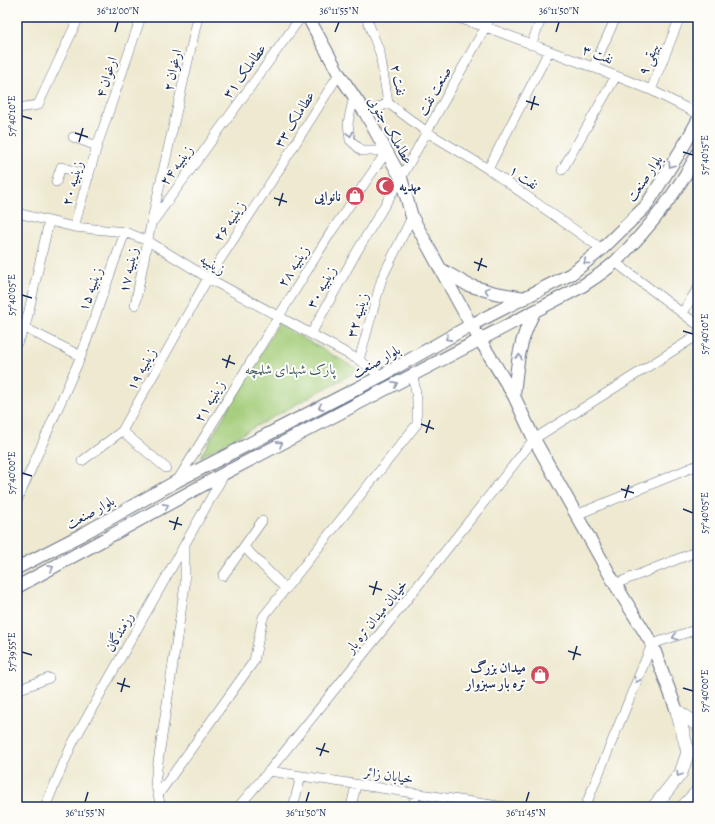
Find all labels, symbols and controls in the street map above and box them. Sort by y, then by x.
text: 36°12'00"N [97,4,139,17]
text: 36°11'55"N [319,4,359,17]
text: 36°11'50"N [539,4,579,17]
street label: عطاملک ۳۱ [218,40,271,103]
street label: نفت ۳ [580,40,616,69]
street label: بیهقی ۹ [633,40,664,79]
street label: ارغوان ۲ [158,47,186,93]
street label: ارغوان ۴ [91,54,122,100]
street label: نفت ۲ [386,63,411,98]
street label: صنعت نفت [413,63,456,119]
street label: عطاملک ۳۳ [270,87,319,151]
street label: عطاملک جنوبی [363,93,418,168]
text: 57°40'10"E [5,96,18,136]
one-way arrow [345,131,353,137]
text: 57°40'15"E [698,135,711,175]
street label: زینبیه ۲۴ [155,141,198,189]
street label: بلوار صنعت [622,151,667,205]
street label: زینبیه ۲۰ [57,158,88,208]
street label: نفت ۱ [505,161,542,194]
one-way arrow [669,161,676,168]
mosque icon: مهدیه [374,175,396,197]
place label: مهدیه [399,177,422,196]
shop icon: نانوایی [344,185,366,207]
place label: نانوایی [313,187,341,206]
street label: زینبیه ۲۶ [209,197,250,246]
street label: زینبیه ۲۸ [273,242,314,291]
street label: زینبیه ۱۷ [114,246,143,295]
street label: زینبیه [196,250,229,279]
one-way arrow [583,257,590,264]
street label: زینبیه ۳۰ [302,263,341,312]
street label: زینبیه ۱۵ [74,264,107,314]
text: 57°40'05"E [5,274,18,316]
one-way arrow [484,286,491,295]
street label: زینبیه ۳۲ [342,290,373,340]
text: 57°40'10"E [698,314,711,354]
one-way arrow [445,334,452,341]
street label: بلوار صنعت [349,340,404,383]
street label: زینبیه ۱۹ [122,345,161,394]
one-way arrow [514,354,522,360]
park label: پارک شهدای شلمچه [245,360,337,380]
street label: زینبیه ۲۱ [189,377,229,426]
one-way arrow [391,381,399,389]
one-way arrow [318,402,325,410]
one-way arrow [276,441,283,449]
text: 57°40'00"E [5,452,18,494]
street label: بلوار صنعت [63,491,118,534]
text: 57°40'05"E [698,492,711,534]
one-way arrow [161,503,169,511]
one-way arrow [47,566,55,573]
street label: خیابان میدان تره بار [340,576,412,659]
street label: رزمندگان [101,609,138,656]
text: 57°39'55"E [5,632,18,672]
one-way arrow [672,632,679,641]
place label: میدان بزرگ تره بار سبزوار [464,658,526,693]
shop icon: میدان بزرگ تره بار سبزوار [529,664,551,686]
text: 57°40'00"E [698,670,711,712]
one-way arrow [634,676,642,684]
street label: خیابان زائر [361,762,415,789]
one-way arrow [676,770,684,777]
text: 36°11'55"N [65,806,105,819]
text: 36°11'50"N [286,806,326,819]
text: 36°11'45"N [506,806,546,819]

